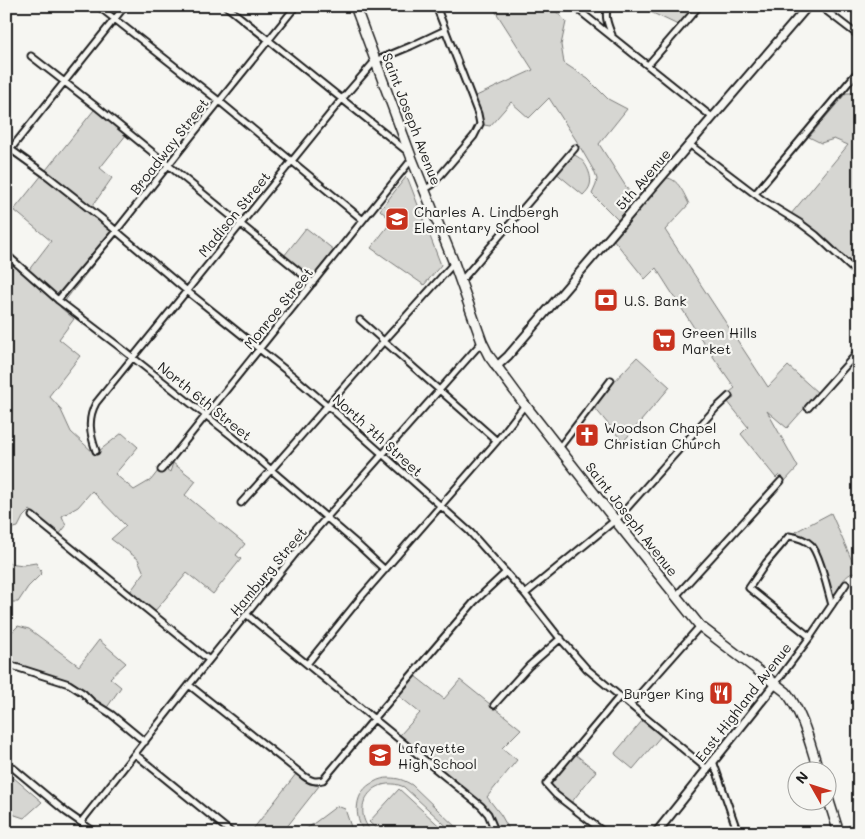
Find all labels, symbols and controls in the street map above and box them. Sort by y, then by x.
street label: Saint Joseph Avenue [378,50,446,188]
street label: Broadway Street [125,94,213,198]
street label: 5th Avenue [611,144,675,214]
street label: Madison Street [194,167,274,261]
place label: Charles A. Lindbergh Elementary School [414,202,558,237]
school or university icon: Charles A. Lindbergh Elementary School [384,206,410,232]
street label: Monroe Street [239,263,317,353]
bank icon: U.S. Bank [593,287,619,313]
place label: U.S. Bank [624,291,687,310]
place label: Green Hills Market [682,323,757,358]
supermarket icon: Green Hills Market [651,327,677,353]
street label: North 6th Street [154,357,256,445]
street label: North 7th Street [329,389,427,481]
place label: Woodson Chapel Christian Church [604,418,720,453]
church icon: Woodson Chapel Christian Church [574,422,600,448]
street label: Saint Joseph Avenue [581,458,683,580]
street label: Hamburg Street [225,523,311,619]
street label: East Highland Avenue [690,639,796,765]
restaurant icon: Burger King [708,680,734,706]
place label: Burger King [624,684,704,703]
place label: Lafayette High School [398,738,477,773]
school or university icon: Lafayette High School [367,742,393,768]
north arrow [788,762,838,812]
text: N [791,767,812,788]

